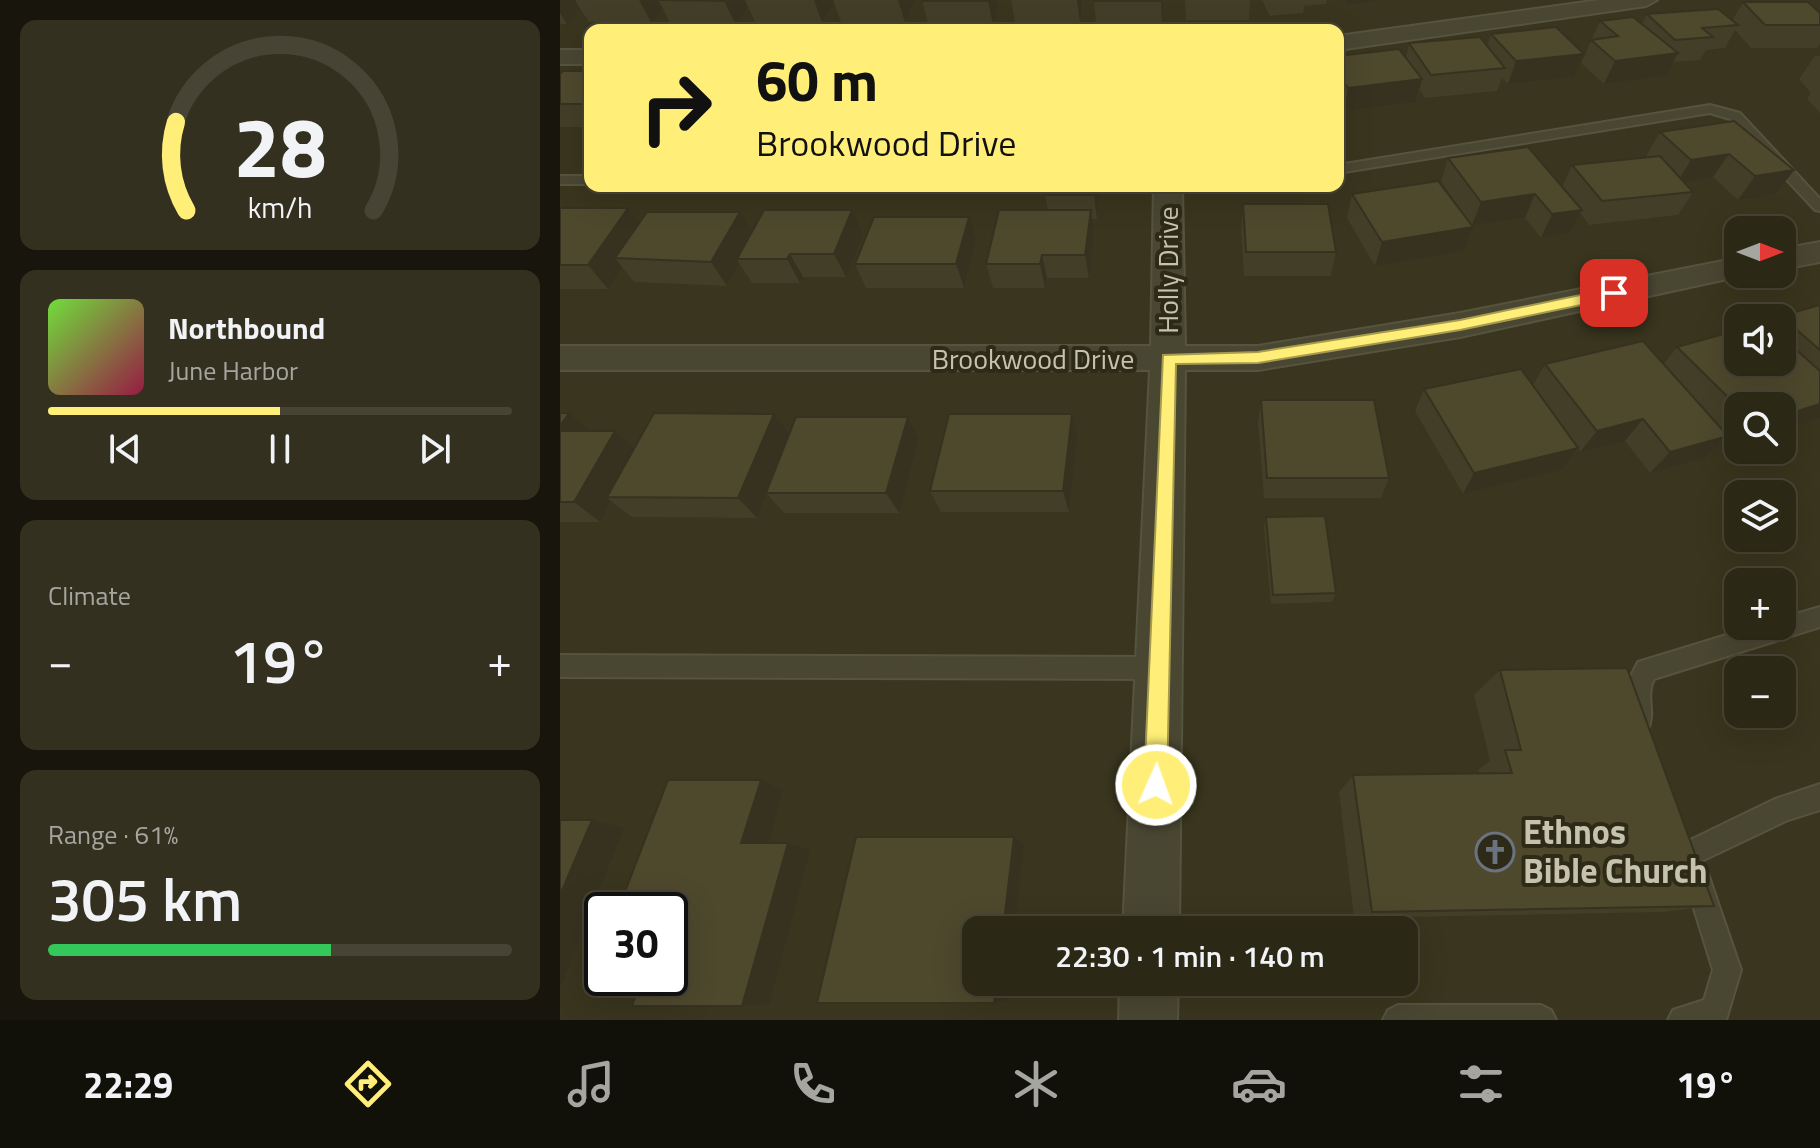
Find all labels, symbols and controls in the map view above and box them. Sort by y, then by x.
text: 60 m [756,38,878,123]
icon: right [624,56,728,160]
text: 28 [233,83,327,209]
text: Brookwood Drive [756,115,1017,170]
text: km/h [248,186,312,229]
street label: Holly Drive [1146,206,1189,334]
north arrow [1724,216,1796,288]
map controls [1724,216,1796,728]
pin [1580,259,1648,327]
icon: arrive [1592,271,1636,315]
button: sound [1724,304,1796,376]
text: Northbound [168,305,325,351]
street label: Brookwood Drive [932,337,1134,380]
text: June Harbor [168,351,298,390]
button: search [1724,392,1796,464]
icon: previous [103,427,147,471]
icon: pause [258,427,302,471]
icon: next [413,427,457,471]
button: layers [1724,480,1796,552]
button: + [1724,568,1796,640]
text: Climate [48,576,131,615]
text: 19° [230,615,330,706]
text: − [48,627,73,694]
text: + [487,627,512,694]
button: − [1724,656,1796,728]
position arrow [1114,743,1198,827]
place label: Ethnos Bible Church [1523,805,1708,896]
text: Range · 61% [48,815,178,854]
church icon: Ethnos Bible Church [1474,831,1516,873]
text: 305 km [48,853,242,944]
speed limit sign: 30 [584,892,688,996]
text: 22:30 · 1 min · 140 m [1055,933,1325,979]
icon: directions [340,1056,396,1112]
icon: music [563,1056,619,1112]
icon: phone [785,1056,841,1112]
icon: climate [1008,1056,1064,1112]
icon: car [1231,1056,1287,1112]
icon: filters [1453,1056,1509,1112]
text: 22:29 [83,1057,173,1112]
text: 19° [1676,1057,1737,1112]

